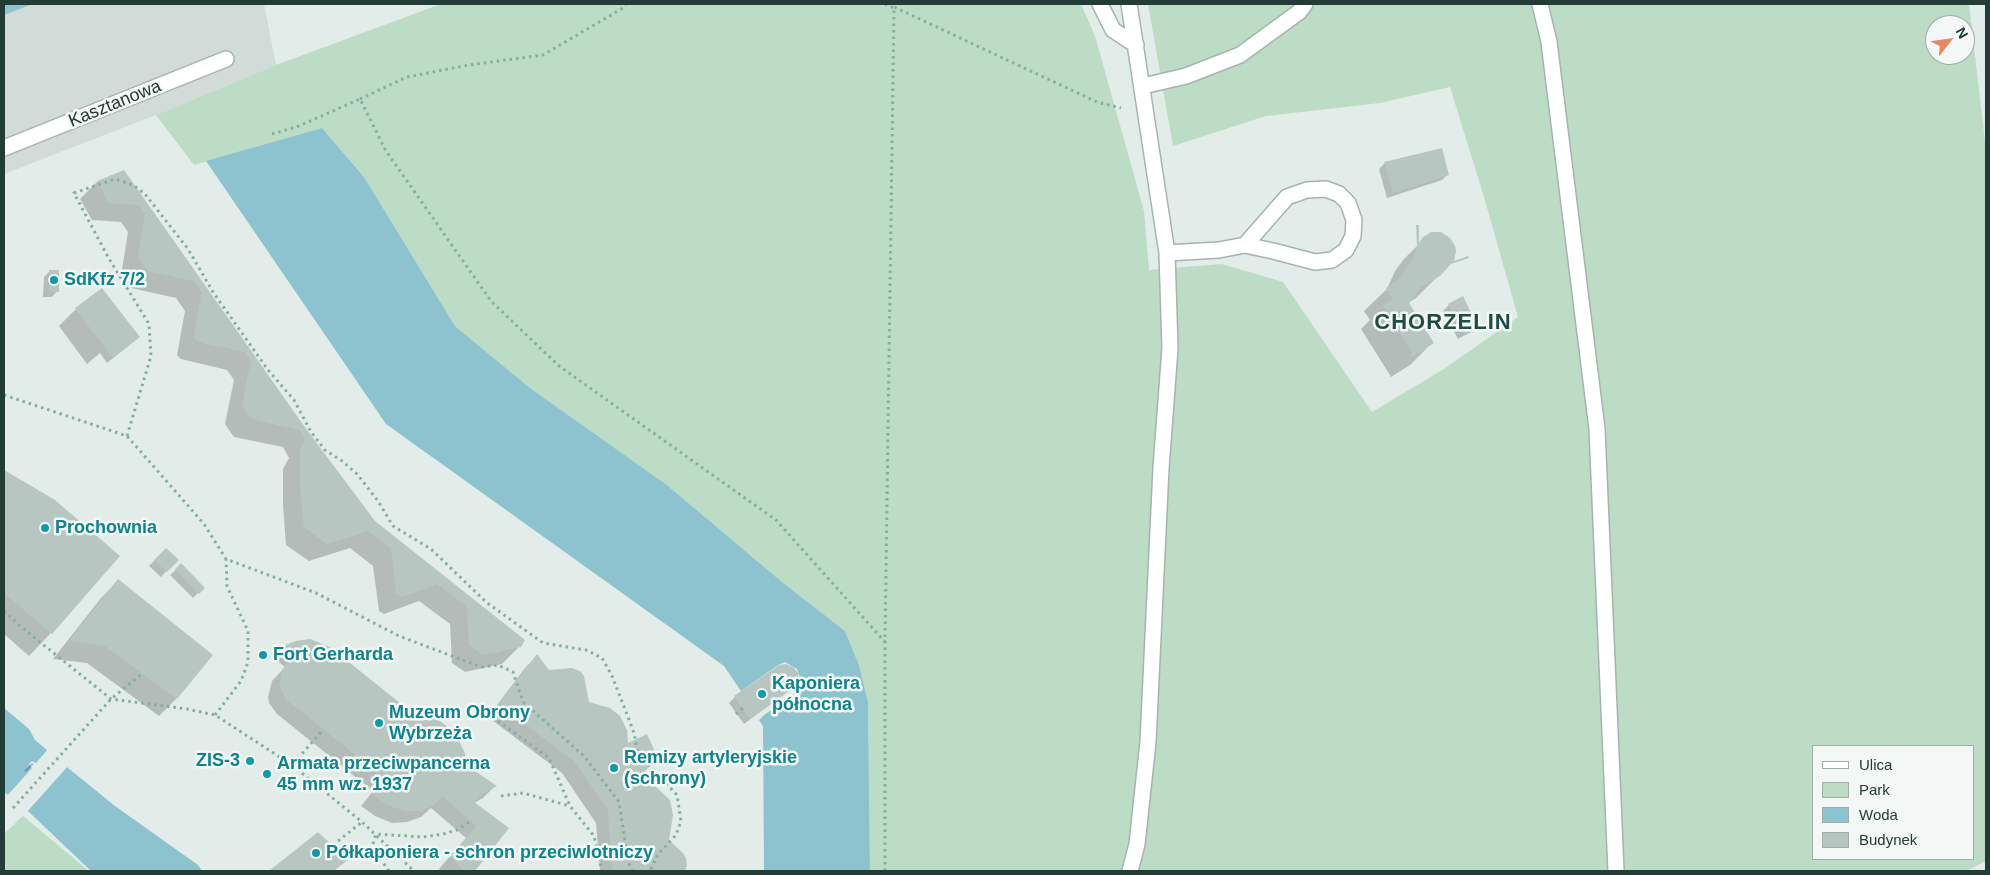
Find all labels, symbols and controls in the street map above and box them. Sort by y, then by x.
north arrow [1925,15,1975,65]
text: N [1953,25,1972,41]
street label: Kasztanowa [65,76,165,132]
place label: SdKfz 7/2 [64,269,145,291]
marker: SdKfz 7/2 [48,274,60,286]
district label: CHORZELIN [1373,310,1513,336]
place label: Prochownia [55,517,157,539]
marker: Prochownia [39,522,51,534]
place label: Fort Gerharda [273,644,393,666]
marker: Fort Gerharda [257,649,269,661]
place label: Kaponiera północna [772,673,860,716]
marker: Kaponiera północna [756,688,768,700]
place label: Muzeum Obrony Wybrzeża [389,702,530,744]
marker: Muzeum Obrony Wybrzeża [373,717,385,729]
legend [1812,745,1975,860]
place label: Remizy artyleryjskie (schrony) [624,747,797,790]
place label: ZIS-3 [196,750,240,772]
place label: Armata przeciwpancerna 45 mm wz. 1937 [277,753,490,796]
marker: ZIS-3 [244,755,256,767]
text: Ulica [1859,756,1892,773]
marker: Remizy artyleryjskie (schrony) [608,762,620,774]
marker: Armata przeciwpancerna 45 mm wz. 1937 [261,768,273,780]
text: Park [1859,781,1890,798]
text: Woda [1859,806,1898,823]
text: Budynek [1859,831,1917,848]
place label: Półkaponiera - schron przeciwlotniczy [326,842,653,864]
marker: Półkaponiera - schron przeciwlotniczy [310,847,322,859]

